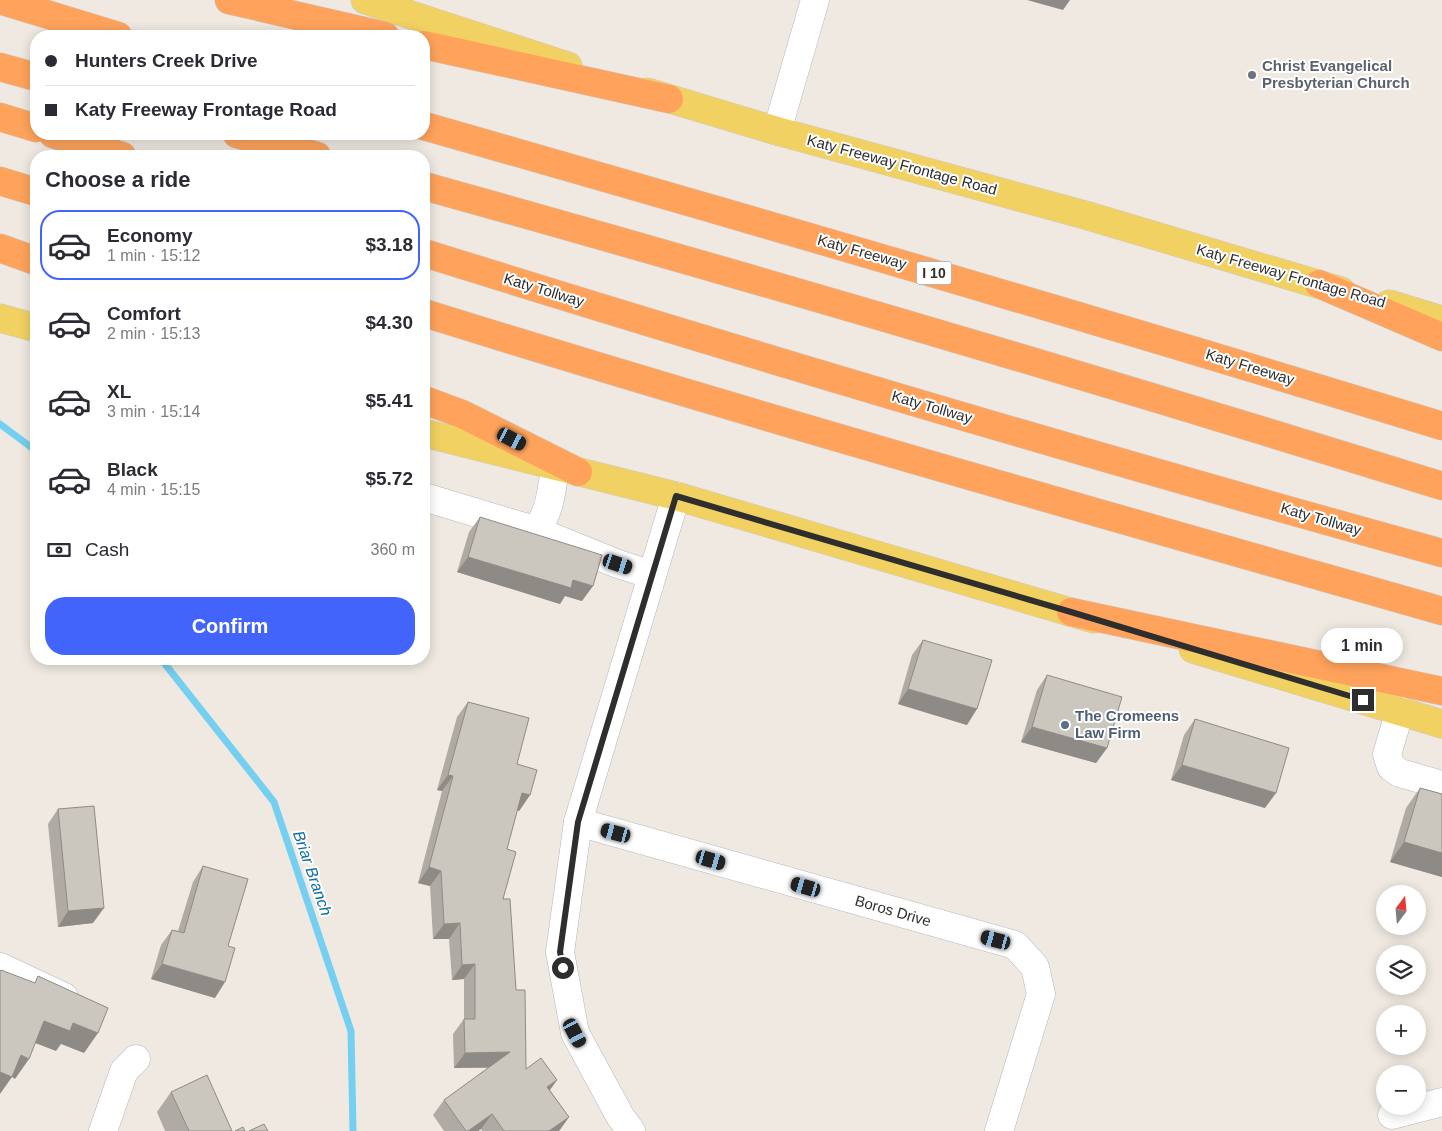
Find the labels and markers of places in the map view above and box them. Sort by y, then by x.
place label: Christ Evangelical Presbyterian Church [1262,57,1410,91]
marker: Christ Evangelical Presbyterian Church [1246,69,1258,81]
place label: The Cromeens Law Firm [1075,707,1179,741]
marker: The Cromeens Law Firm [1059,719,1071,731]

